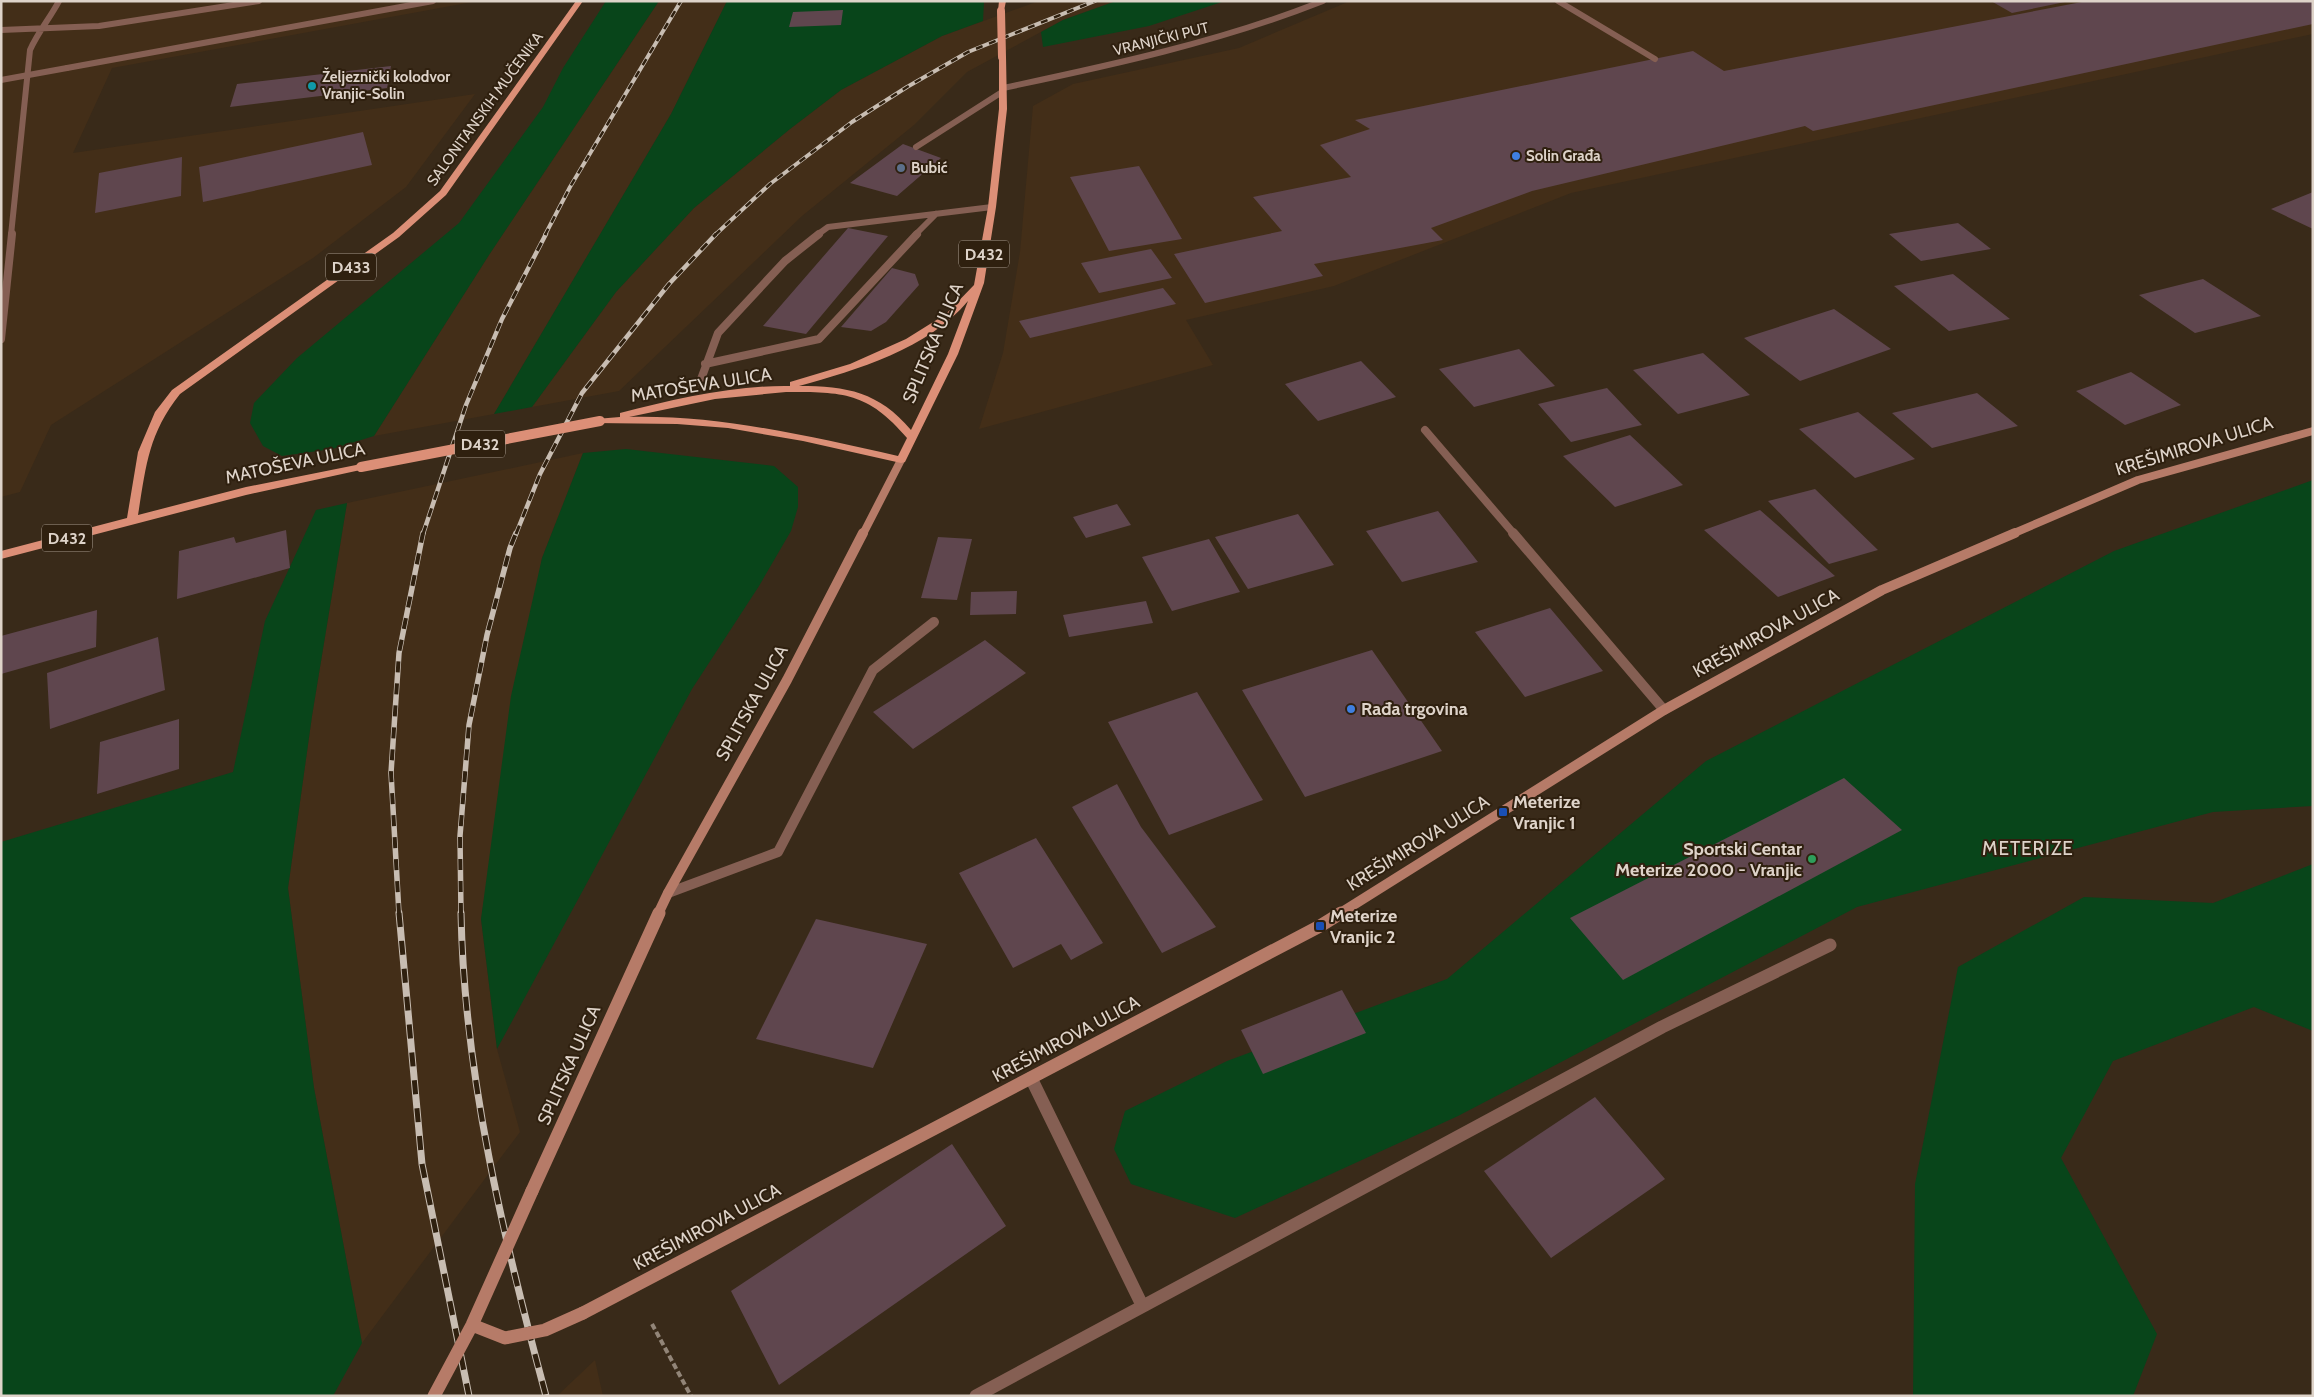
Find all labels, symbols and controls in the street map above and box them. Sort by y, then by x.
street label: VRANJIČKI PUT [1111,17,1211,60]
street label: SALONITANSKIH MUČENIKA [422,27,547,189]
place label: Željeznički kolodvor Vranjic-Solin [322,67,450,103]
marker: Željeznički kolodvor Vranjic-Solin [306,80,318,92]
place label: Solin Građa [1526,147,1601,165]
marker: Solin Građa [1510,150,1522,162]
place label: Bubić [911,159,948,177]
marker: Bubić [895,162,907,174]
road number: D432 [959,240,1009,268]
road number: D433 [326,253,376,280]
street label: SPLITSKA ULICA [898,279,968,407]
street label: MATOŠEVA ULICA [629,363,773,407]
street label: KREŠIMIROVA ULICA [2113,412,2275,480]
road number: D432 [455,430,505,458]
street label: MATOŠEVA ULICA [223,437,367,489]
road number: D432 [42,524,92,552]
street label: KREŠIMIROVA ULICA [1689,584,1843,682]
street label: SPLITSKA ULICA [711,641,793,765]
place label: Rađa trgovina [1361,698,1468,720]
marker: Rađa trgovina [1345,703,1357,715]
street label: KREŠIMIROVA ULICA [1343,790,1493,896]
place label: Meterize Vranjic 1 [1513,791,1580,834]
marker: Meterize Vranjic 1 [1497,806,1509,818]
district label: METERIZE [1982,837,2074,860]
place label: Sportski Centar Meterize 2000 - Vranjic [1615,838,1802,881]
marker: Sportski Centar Meterize 2000 - Vranjic [1806,853,1818,865]
place label: Meterize Vranjic 2 [1330,905,1397,948]
marker: Meterize Vranjic 2 [1314,920,1326,932]
street label: KREŠIMIROVA ULICA [989,991,1143,1087]
street label: SPLITSKA ULICA [533,1002,605,1128]
street label: KREŠIMIROVA ULICA [630,1179,784,1275]

